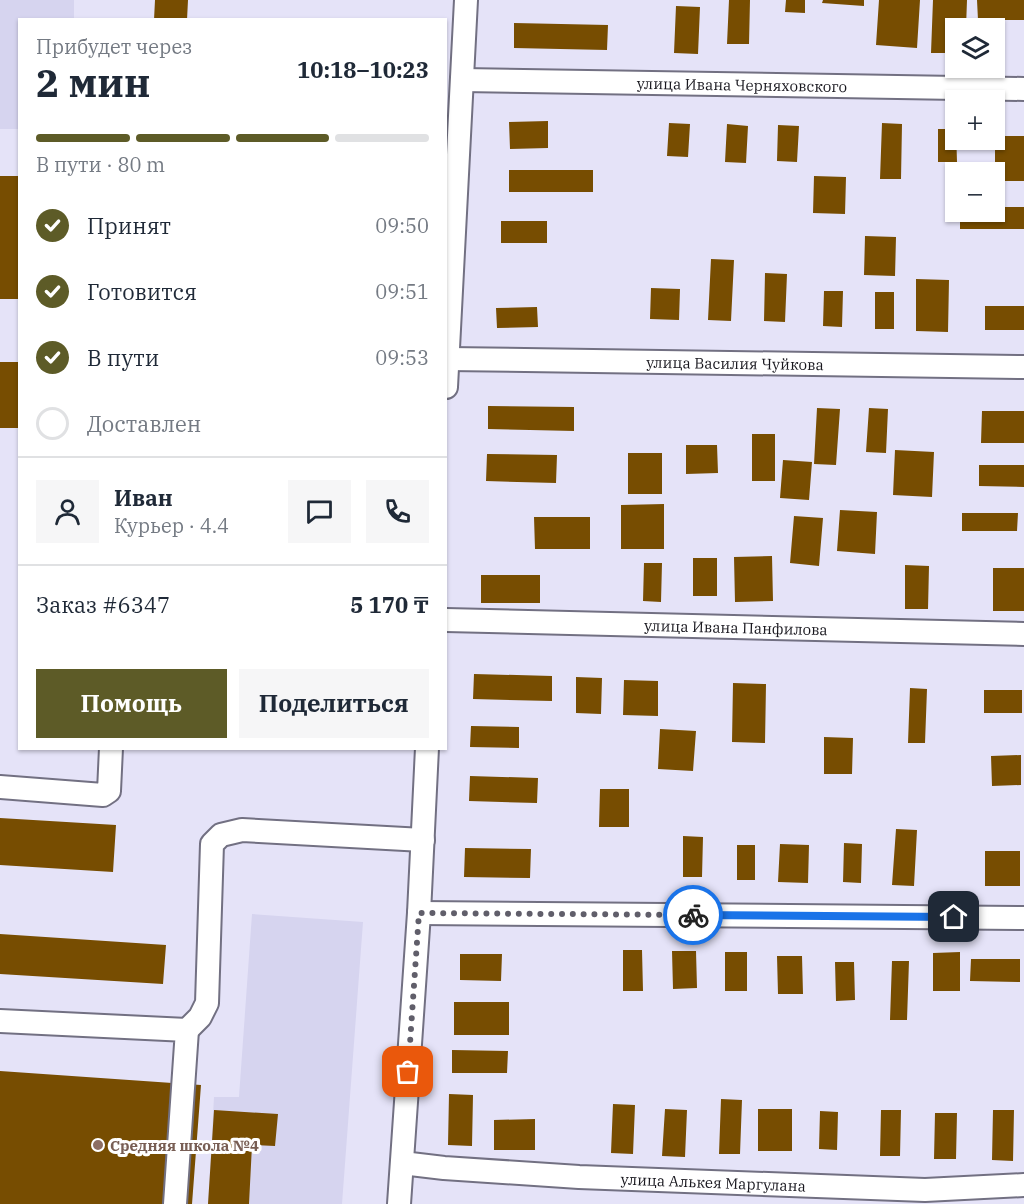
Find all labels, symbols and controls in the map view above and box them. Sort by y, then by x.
map controls [945,18,1005,222]
button: layers [945,18,1005,78]
text: Прибудет через [36,33,192,60]
text: 10:18–10:23 [297,55,429,84]
text: 2 мин [36,57,150,108]
street label: улица Ивана Черняховского [637,73,847,96]
button: + [945,90,1005,150]
text: В пути · 80 m [36,151,165,178]
button: − [945,162,1005,222]
icon: check [36,209,69,242]
text: Принят [87,211,171,240]
text: 09:50 [375,212,429,239]
icon: check [36,275,69,308]
text: Готовится [87,277,197,306]
text: 09:51 [375,278,429,305]
icon: check [36,341,69,374]
text: В пути [87,343,159,372]
text: 09:53 [375,344,429,371]
street label: улица Василия Чуйкова [646,352,824,374]
text: Доставлен [87,409,201,438]
button: person [36,480,99,543]
button: chat [288,480,351,543]
button: phone [366,480,429,543]
text: Иван [114,483,173,512]
text: Курьер · 4.4 [114,512,229,539]
text: Заказ #6347 [36,590,170,619]
text: 5 170 ₸ [350,590,429,619]
street label: улица Ивана Панфилова [644,615,828,639]
button: Помощь [36,669,227,738]
button: Поделиться [239,669,429,738]
courier [663,885,723,945]
pin [928,891,979,942]
icon: bike [677,899,710,932]
icon: home [937,900,970,933]
pin [382,1046,433,1097]
icon: bag [391,1055,424,1088]
place label: Средняя школа №4 [110,1136,259,1155]
marker: Средняя школа №4 [91,1138,105,1152]
street label: улица Алькея Маргулана [620,1169,806,1195]

